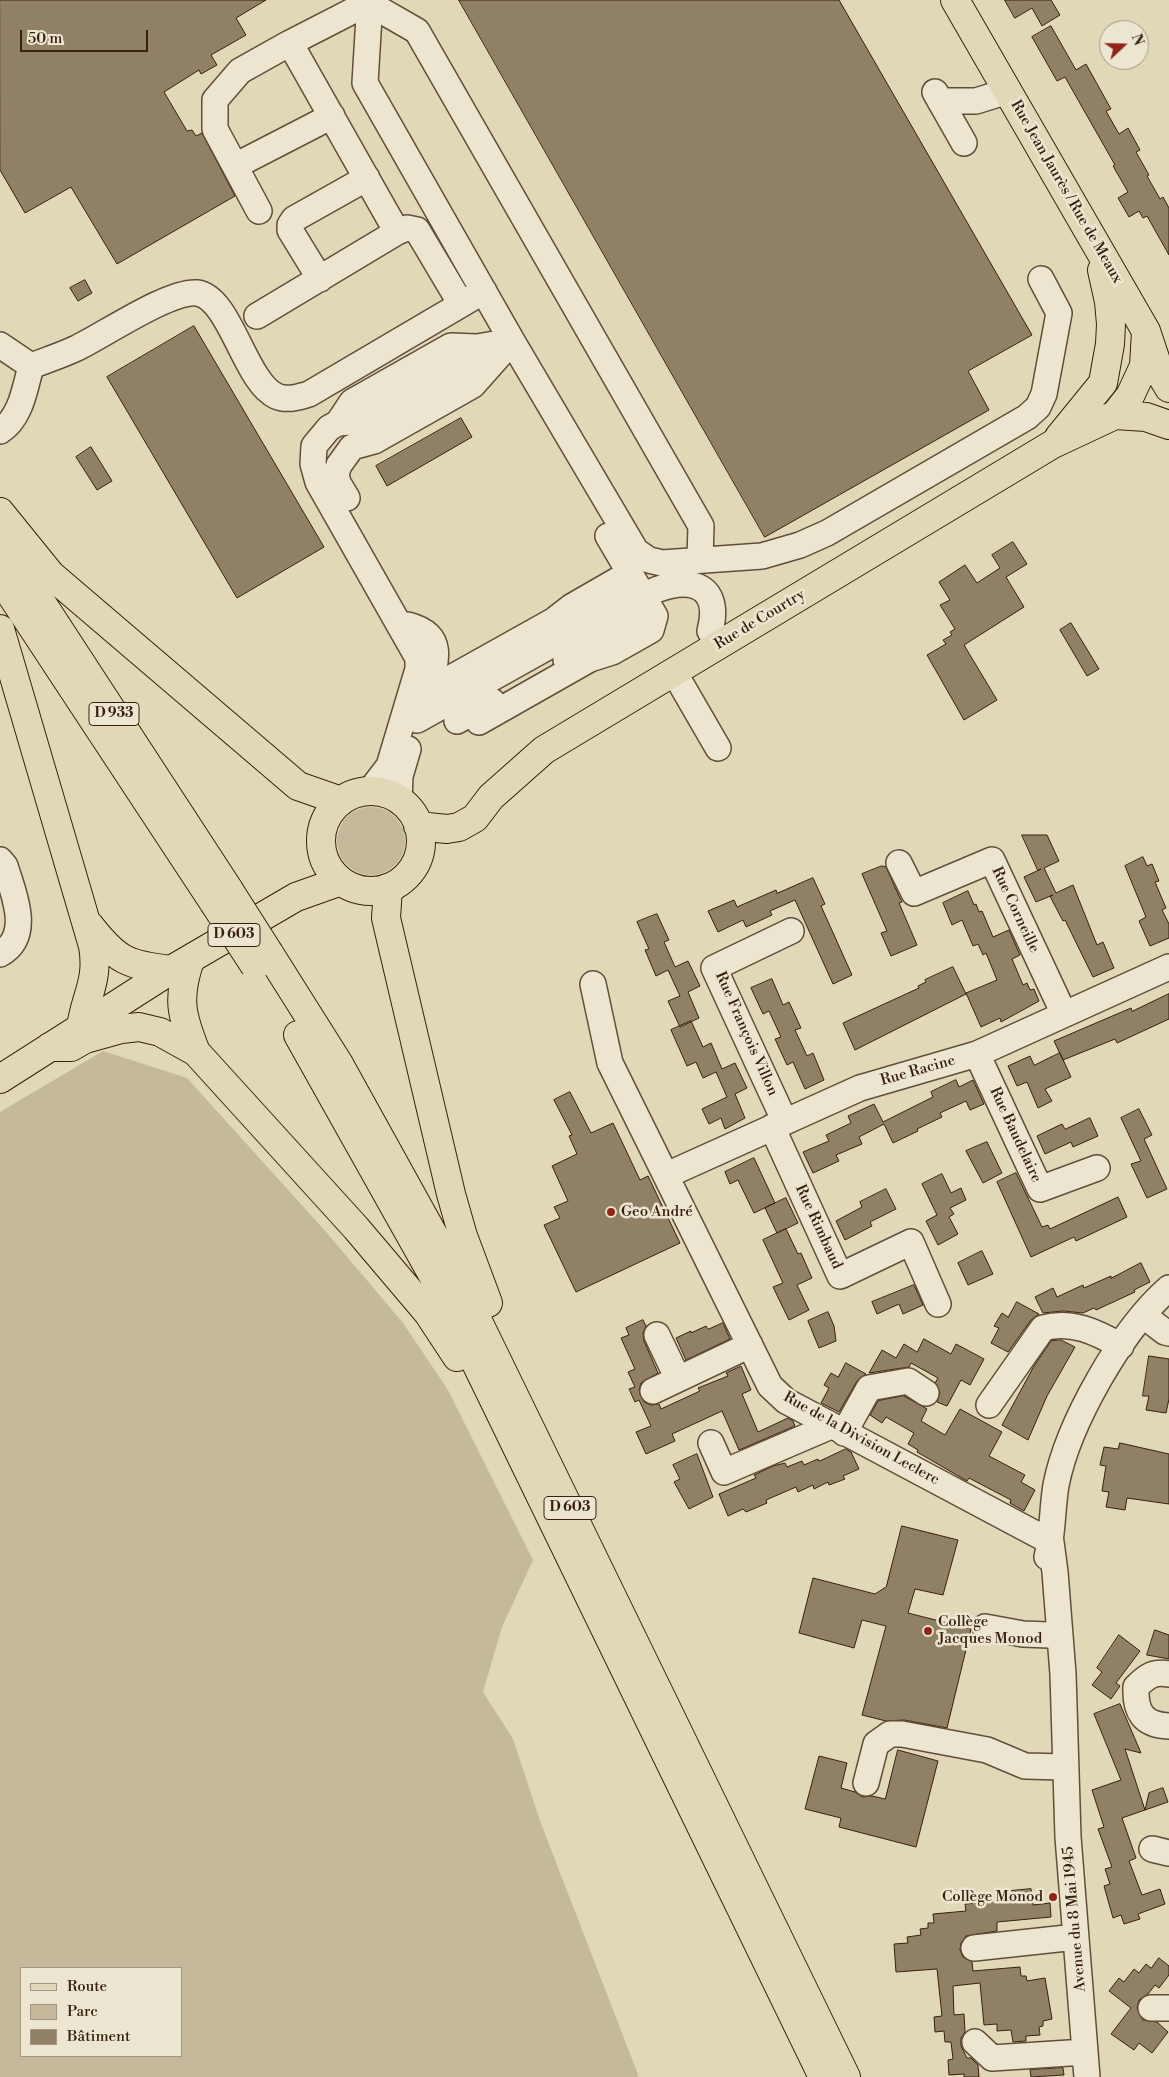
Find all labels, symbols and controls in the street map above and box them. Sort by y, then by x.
scale bar [22,20,150,52]
north arrow [1099,20,1149,70]
text: 50 m [28,29,62,48]
text: N [1127,32,1147,48]
street label: Rue Jean Jaurès / Rue de Meaux [1006,97,1126,287]
street label: Rue de Courtry [711,586,809,654]
road number: D 933 [89,702,139,726]
street label: Rue Corneille [987,864,1043,956]
road number: D 603 [208,924,260,946]
street label: Rue François Villon [711,969,781,1099]
street label: Rue Racine [879,1052,957,1090]
street label: Rue Baudelaire [985,1084,1045,1186]
street label: Rue Rimbaud [791,1182,845,1272]
place label: Geo André [621,1203,693,1221]
marker: Geo André [605,1206,617,1218]
street label: Rue de la Division Leclerc [780,1389,942,1489]
road number: D 603 [544,1496,596,1520]
place label: Collège Jacques Monod [938,1613,1042,1648]
marker: Collège Jacques Monod [922,1625,934,1637]
street label: Avenue du 8 Mai 1945 [1060,1845,1090,1993]
place label: Collège Monod [942,1888,1043,1906]
marker: Collège Monod [1047,1891,1059,1903]
legend [20,1967,182,2057]
text: Route [67,1977,107,1996]
text: Parc [67,2002,98,2021]
text: Bâtiment [67,2027,130,2046]

